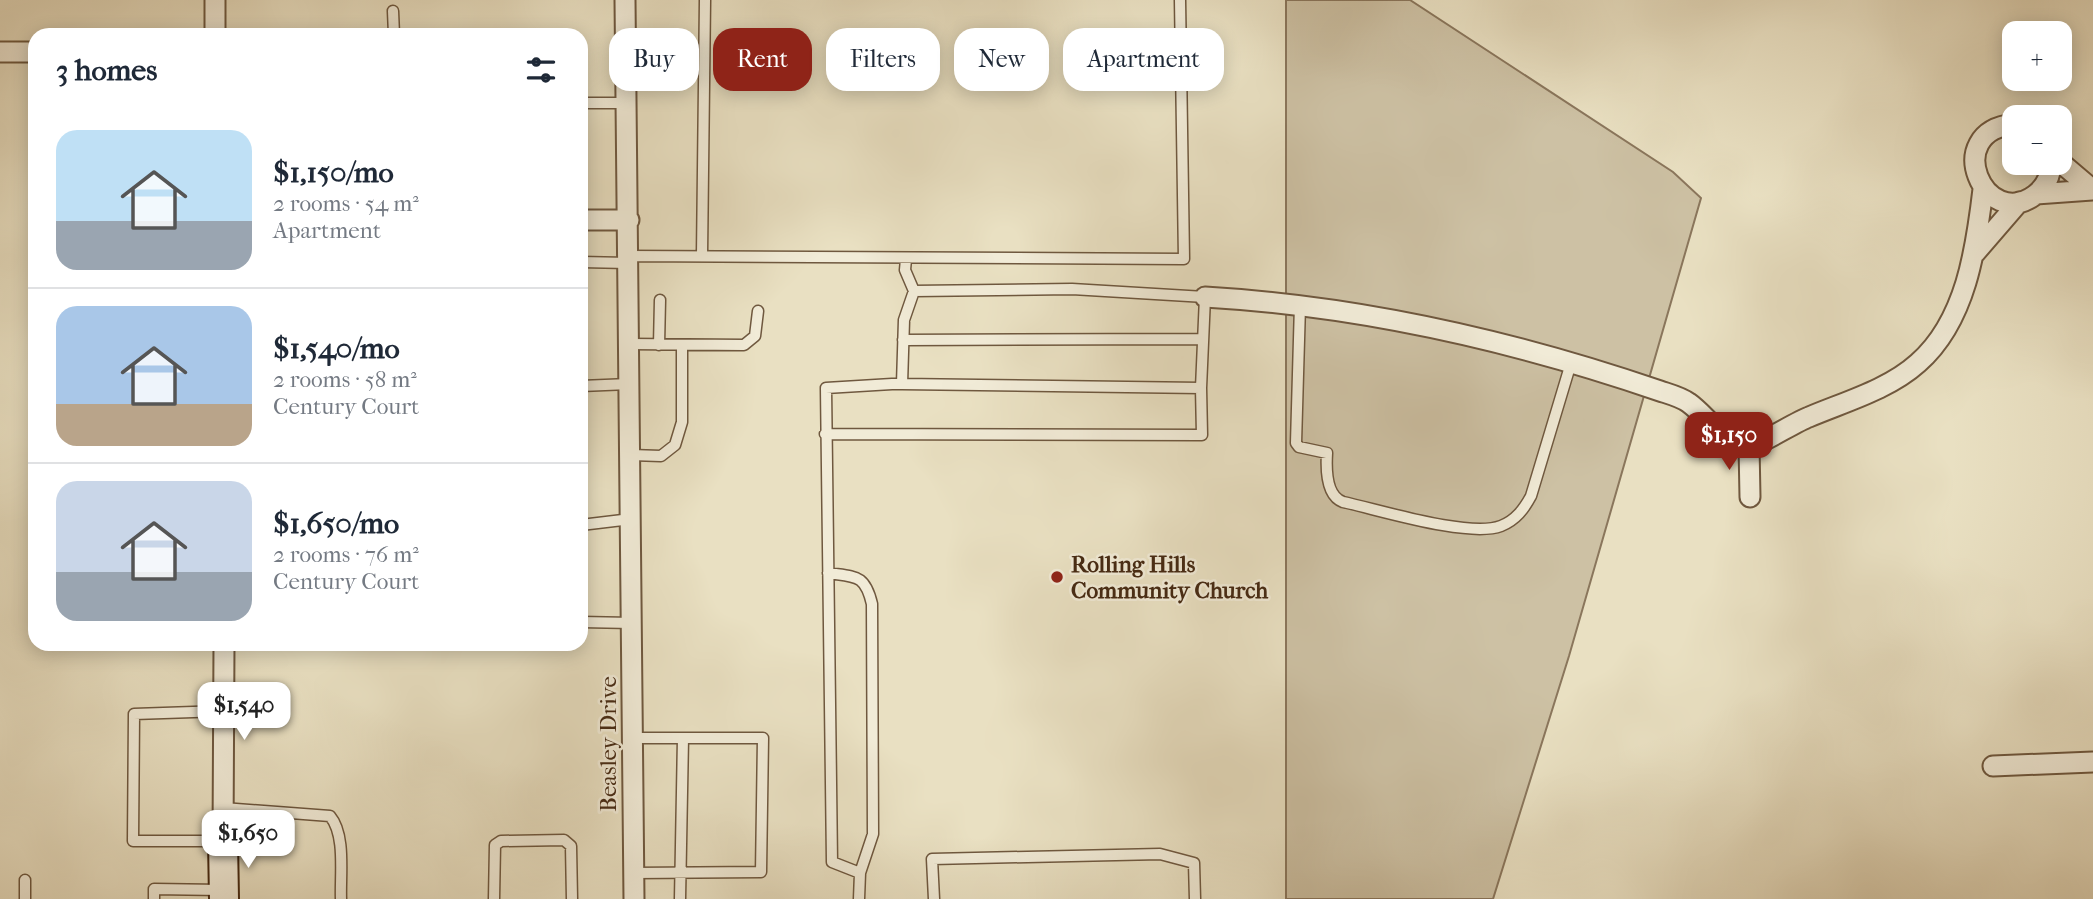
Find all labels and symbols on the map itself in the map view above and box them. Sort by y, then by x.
pin: $1,150 [1672,412,1786,472]
place label: Rolling Hills Community Church [1071,551,1269,604]
marker: Rolling Hills Community Church [1049,569,1065,585]
street label: Beasley Drive [595,676,622,812]
pin: $1,540 [187,682,301,742]
pin: $1,650 [191,810,305,870]

